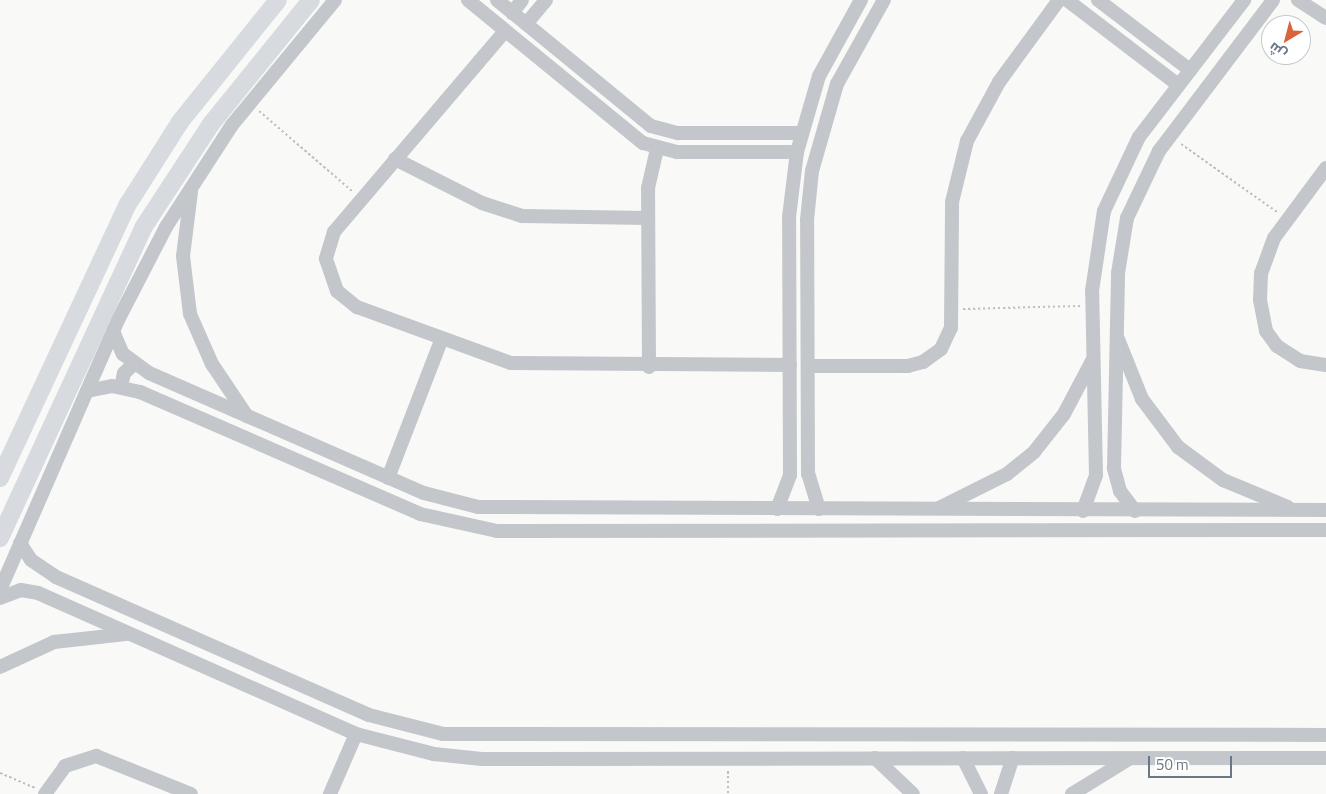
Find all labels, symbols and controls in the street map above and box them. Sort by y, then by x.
north arrow [1261,15,1311,65]
text: ش [1264,38,1291,65]
scale bar [1151,746,1235,778]
text: 50 m [1156,753,1189,776]

